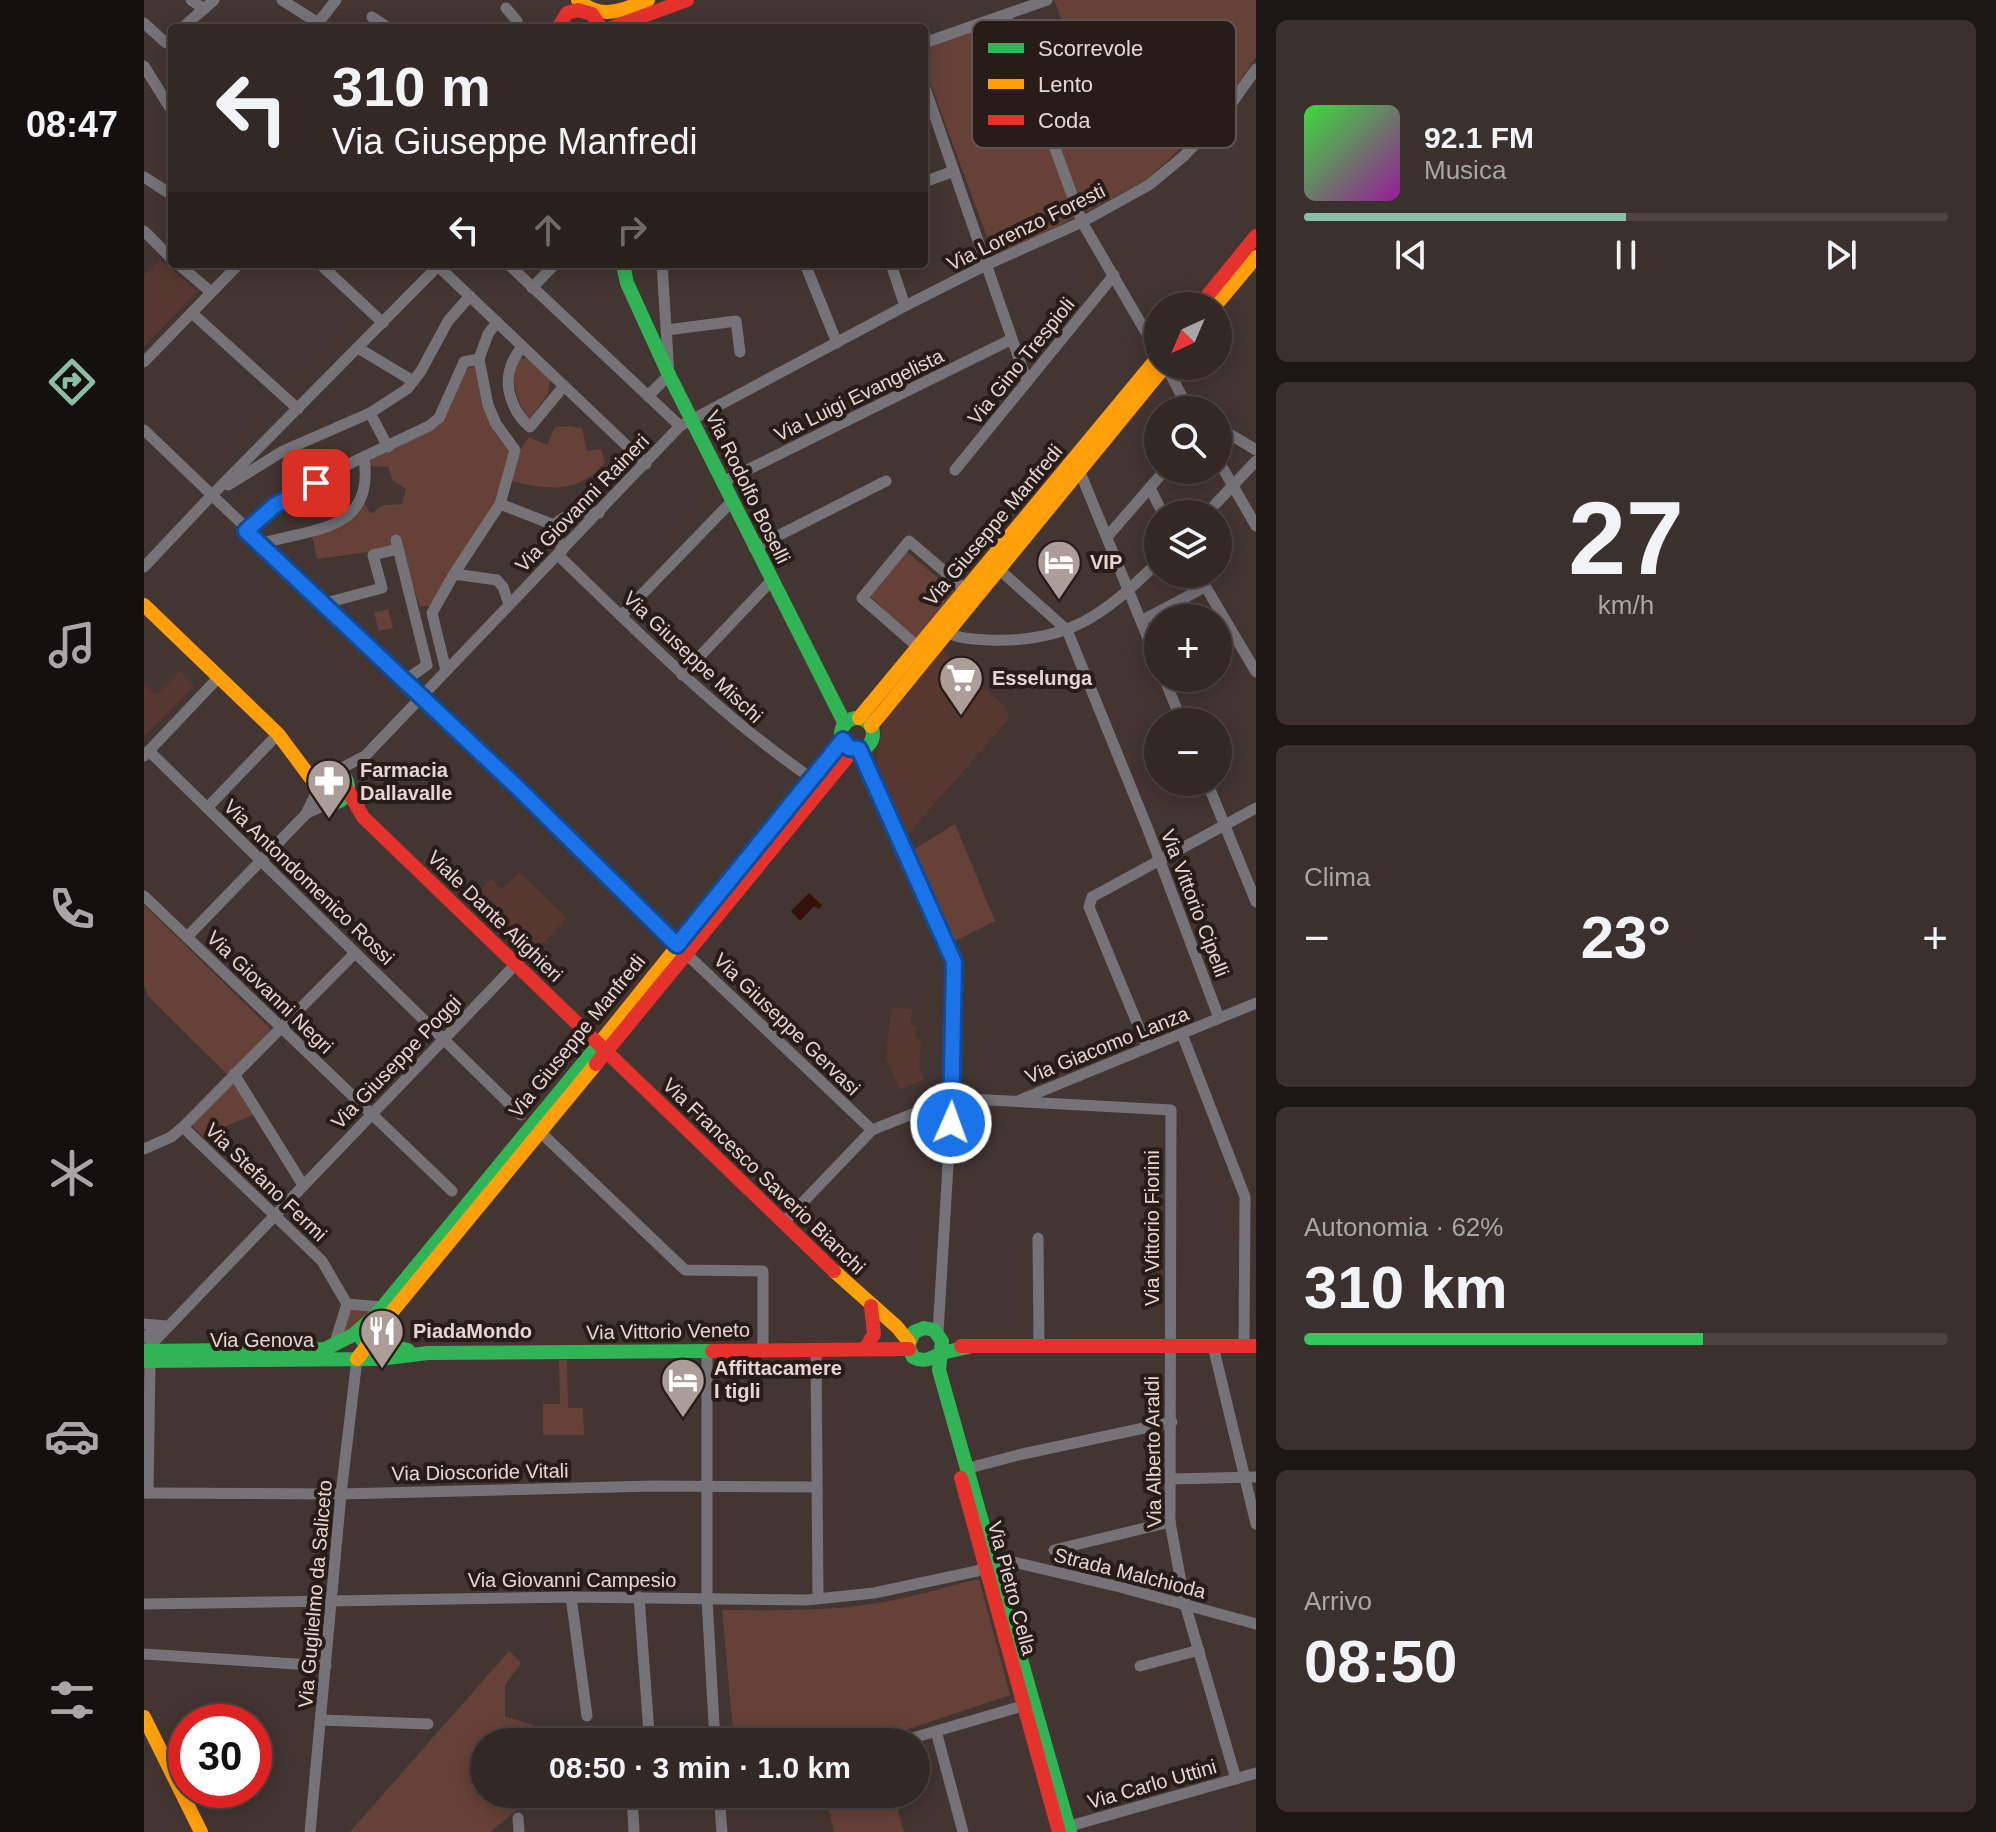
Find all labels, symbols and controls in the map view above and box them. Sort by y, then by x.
legend [972,20,1236,148]
text: Scorrevole [1038,36,1143,61]
text: 310 m [332,55,491,118]
icon: left [200,56,304,160]
text: Lento [1038,72,1093,97]
text: 08:47 [26,104,118,145]
text: Coda [1038,108,1091,133]
text: Via Giuseppe Manfredi [332,121,698,162]
text: 92.1 FM [1424,121,1534,154]
text: Musica [1424,155,1506,185]
street label: Via Lorenzo Foresti [943,179,1109,275]
icon: left [442,208,486,252]
icon: ahead [526,208,570,252]
icon: right [610,208,654,252]
icon: previous [1389,233,1433,277]
icon: pause [1604,233,1648,277]
icon: next [1819,233,1863,277]
north arrow [1144,292,1232,380]
map controls [1144,292,1232,796]
street label: Via Gino Trespioli [963,293,1079,429]
street label: Via Luigi Evangelista [771,344,948,446]
icon: directions [44,354,100,410]
button: search [1144,396,1232,484]
street label: Via Rodolfo Boselli [701,407,795,567]
street label: Via Giovanni Raineri [511,430,653,576]
street label: Via Giuseppe Manfredi [919,440,1067,610]
pin [282,449,350,517]
icon: arrive [294,461,338,505]
text: 27 [1568,480,1684,596]
button: layers [1144,500,1232,588]
hotel icon: VIP [1035,538,1083,601]
place label: VIP [1090,551,1122,573]
street label: Via Giuseppe Mischi [619,587,767,727]
text: km/h [1598,590,1654,620]
button: + [1144,604,1232,692]
icon: music [44,617,100,673]
supermarket icon: Esselunga [937,654,985,717]
place label: Esselunga [992,667,1093,689]
button: − [1144,708,1232,796]
pharmacy icon: Farmacia Dallavalle [305,757,353,820]
place label: Farmacia Dallavalle [360,759,452,804]
street label: Via Antondomenico Rossi [220,795,398,969]
street label: Via Vittorio Cipelli [1157,826,1233,980]
street label: Viale Dante Alighieri [423,846,567,986]
text: Clima [1304,862,1370,892]
icon: phone [44,881,100,937]
text: 23° [1581,904,1671,971]
text: − [1304,913,1330,962]
text: + [1922,913,1948,962]
street label: Via Giovanni Negri [203,926,337,1058]
street label: Via Giuseppe Gervasi [710,949,864,1099]
street label: Via Giuseppe Manfredi [505,950,649,1122]
street label: Via Giuseppe Poggi [327,991,465,1133]
street label: Via Giacomo Lanza [1022,1002,1193,1088]
street label: Via Francesco Saverio Bianchi [659,1074,869,1278]
position arrow [909,1081,993,1165]
street label: Via Stefano Fermi [201,1119,331,1245]
icon: climate [44,1145,100,1201]
street label: Via Vittorio Fiorini [1141,1150,1163,1306]
text: Autonomia · 62% [1304,1212,1503,1242]
text: 310 km [1304,1254,1508,1321]
restaurant icon: PiadaMondo [358,1307,406,1370]
street label: Via Vittorio Veneto [586,1319,750,1343]
place label: PiadaMondo [413,1320,532,1342]
street label: Via Genova [210,1329,315,1351]
hotel icon: Affittacamere I tigli [659,1356,707,1419]
place label: Affittacamere I tigli [714,1357,842,1402]
street label: Via Alberto Araldi [1141,1376,1165,1528]
icon: car [44,1408,100,1464]
street label: Via Dioscoride Vitali [391,1459,569,1485]
street label: Via Guglielmo da Saliceto [294,1479,336,1709]
street label: Via Pietro Cella [984,1519,1041,1658]
street label: Strada Malchioda [1052,1543,1209,1603]
street label: Via Giovanni Campesio [468,1569,676,1591]
text: Arrivo [1304,1586,1372,1616]
text: 08:50 [1304,1628,1457,1695]
icon: filters [44,1672,100,1728]
speed limit sign: 30 [168,1704,272,1808]
text: 08:50 · 3 min · 1.0 km [549,1751,851,1784]
street label: Via Carlo Uttini [1085,1755,1219,1813]

